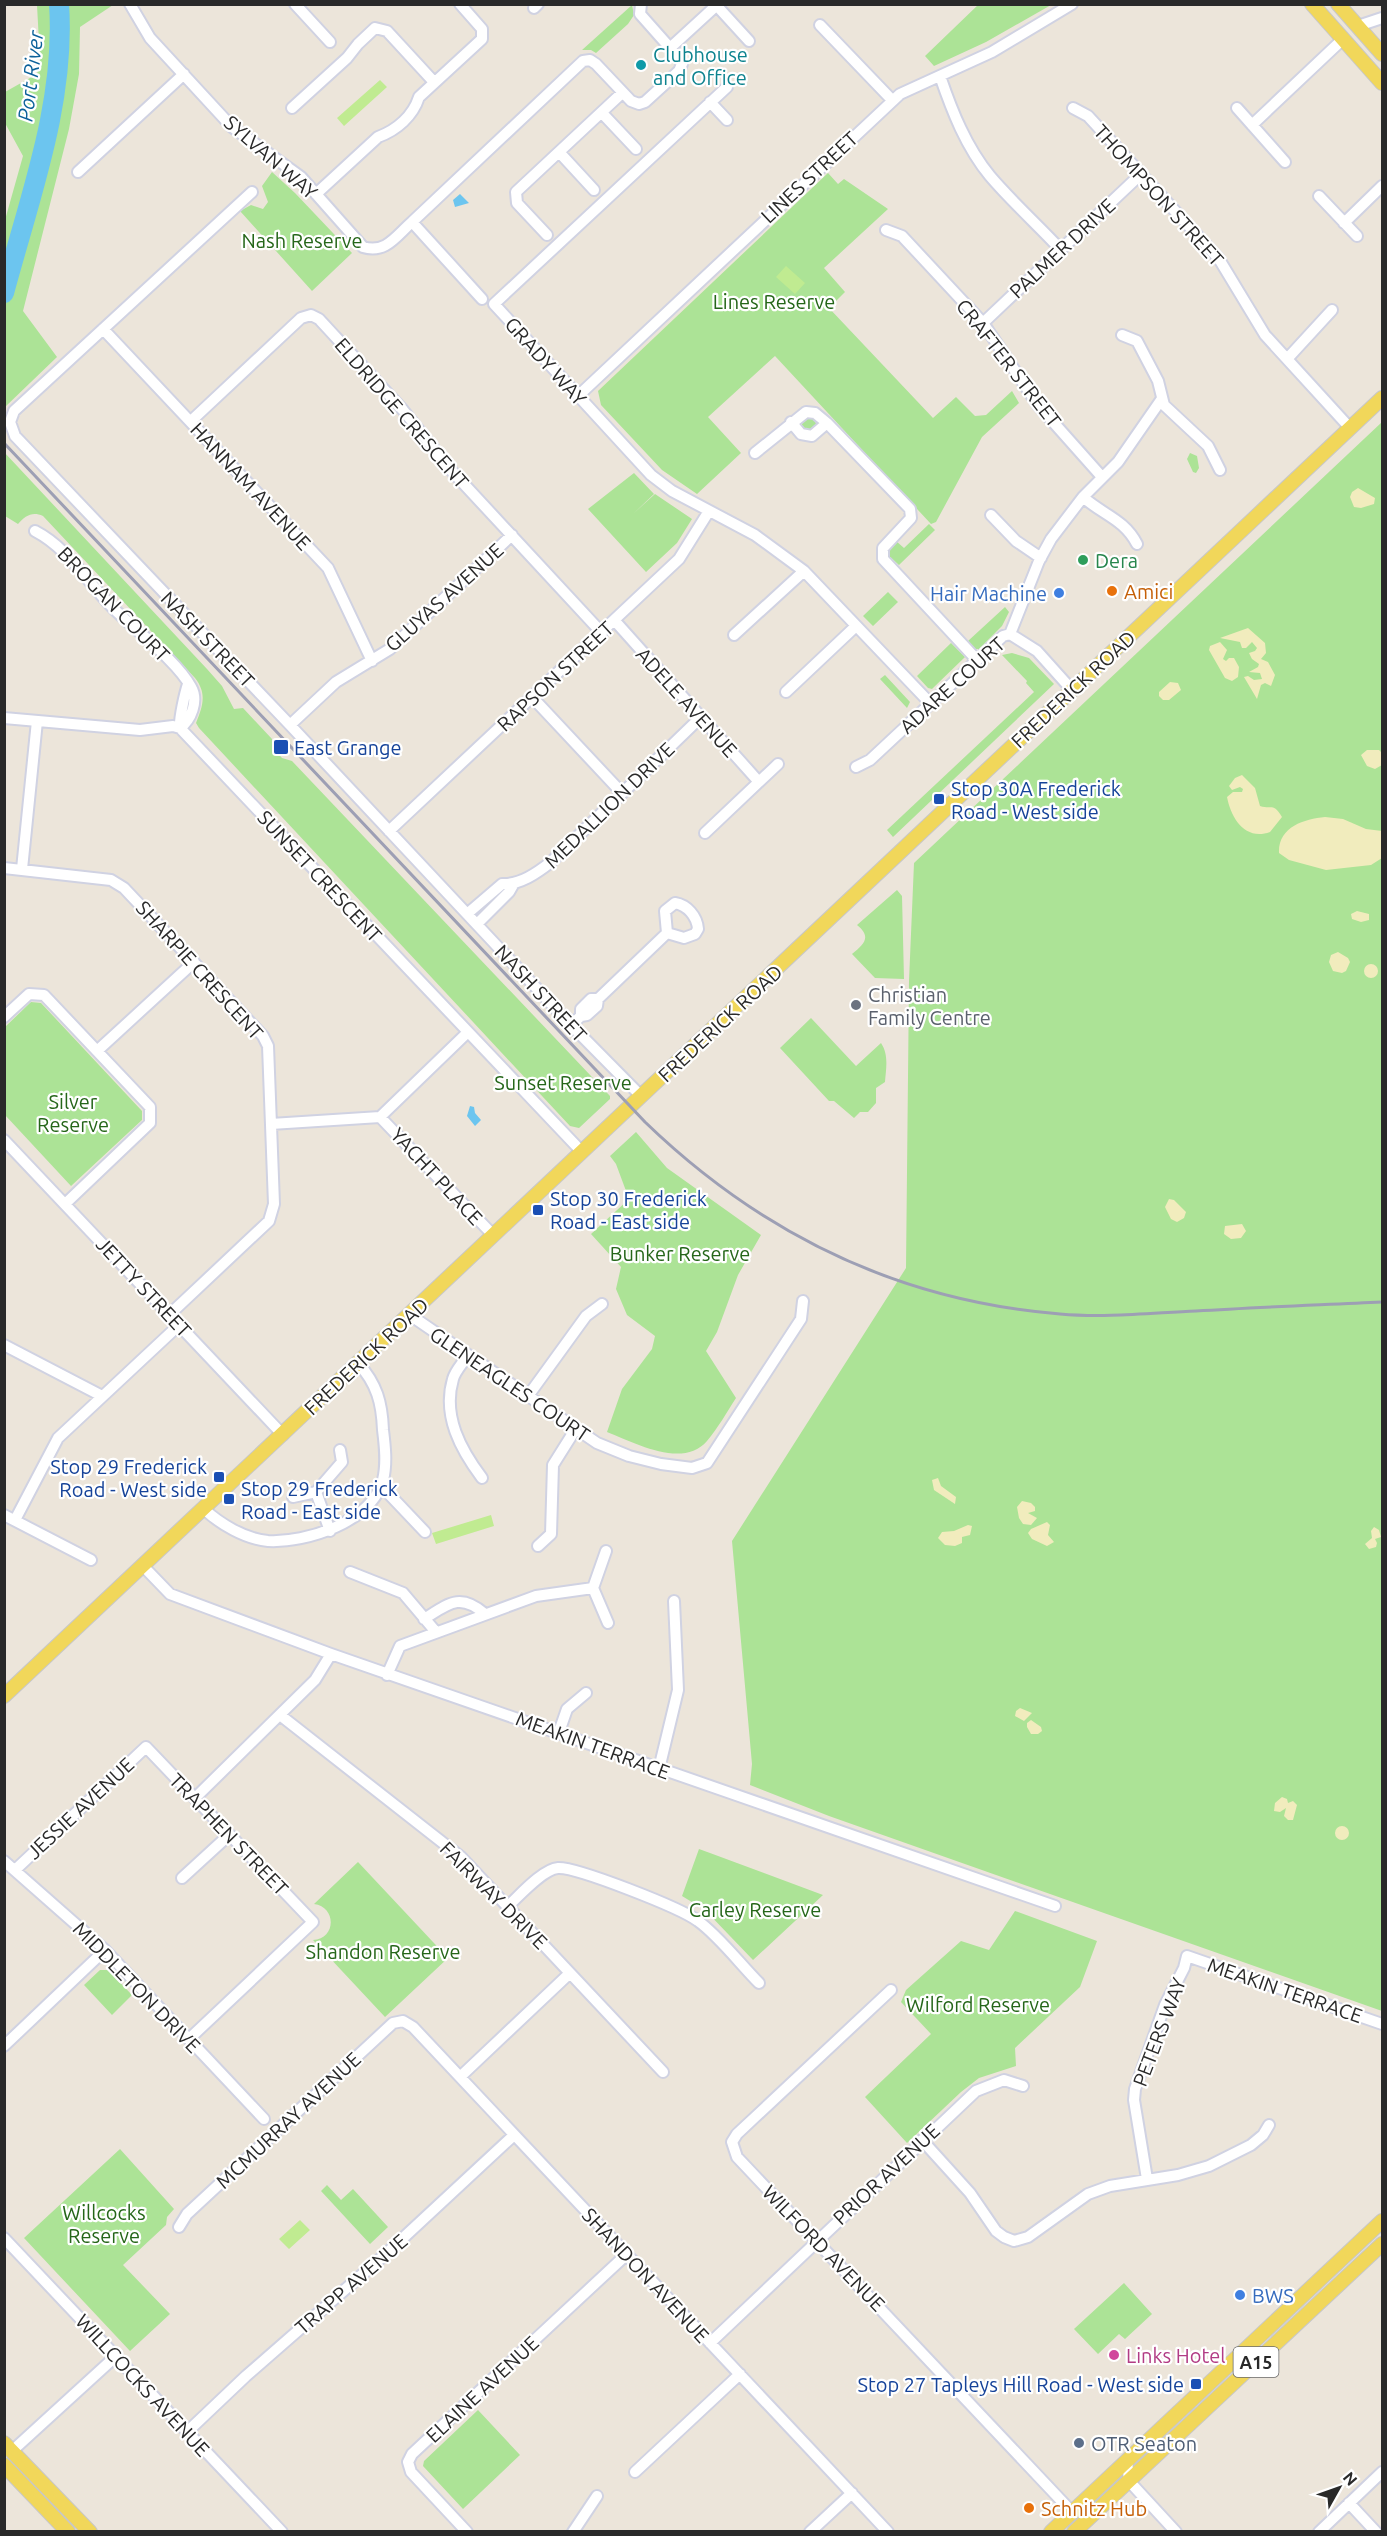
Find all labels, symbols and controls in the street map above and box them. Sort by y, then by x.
water label: Port River [13,28,48,123]
place label: Clubhouse and Office [653,43,748,89]
marker: Clubhouse and Office [634,58,648,72]
street label: SYLVAN WAY [220,110,322,204]
street label: THOMPSON STREET [1089,120,1229,270]
street label: LINES STREET [756,126,862,228]
street label: PALMER DRIVE [1005,193,1119,303]
park label: Nash Reserve [241,229,363,252]
park label: Lines Reserve [713,290,835,313]
street label: CRAFTER STREET [952,294,1066,432]
street label: GRADY WAY [501,312,592,410]
street label: ELDRIDGE CRESCENT [330,333,474,493]
street label: HANNAM AVENUE [186,418,316,554]
street label: GLUYAS AVENUE [380,538,508,656]
street label: BROGAN COURT [53,542,175,666]
place label: Dera [1095,549,1138,572]
marker: Dera [1076,553,1090,567]
place label: Amici [1124,580,1173,603]
place label: Hair Machine [930,582,1047,605]
marker: Amici [1105,584,1119,598]
street label: NASH STREET [157,586,259,692]
marker: Hair Machine [1052,586,1066,600]
street label: RAPSON STREET [492,616,618,736]
street label: FREDERICK ROAD [1006,626,1140,752]
street label: ADARE COURT [895,632,1009,738]
street label: ADELE AVENUE [632,643,742,761]
place label: East Grange [294,736,402,759]
street label: MEDALLION DRIVE [539,737,679,873]
marker: East Grange [272,738,290,756]
place label: Stop 30A Frederick Road - West side [951,777,1121,823]
marker: Stop 30A Frederick Road - West side [932,792,946,806]
street label: SUNSET CRESCENT [253,806,387,946]
street label: SHARPIE CRESCENT [132,896,268,1044]
street label: NASH STREET [490,940,592,1046]
street label: FREDERICK ROAD [653,960,787,1086]
place label: Christian Family Centre [868,983,991,1029]
marker: Christian Family Centre [849,998,863,1012]
park label: Sunset Reserve [494,1071,632,1094]
park label: Silver Reserve [37,1090,109,1136]
street label: YACHT PLACE [386,1123,488,1229]
place label: Stop 30 Frederick Road - East side [550,1187,707,1233]
marker: Stop 30 Frederick Road - East side [531,1203,545,1217]
street label: JETTY STREET [92,1232,196,1342]
park label: Bunker Reserve [610,1242,750,1265]
street label: FREDERICK ROAD [299,1293,433,1419]
street label: GLENEAGLES COURT [426,1322,594,1446]
place label: Stop 29 Frederick Road - West side [50,1455,207,1501]
marker: Stop 29 Frederick Road - West side [212,1470,226,1484]
place label: Stop 29 Frederick Road - East side [241,1477,398,1523]
marker: Stop 29 Frederick Road - East side [222,1492,236,1506]
street label: MEAKIN TERRACE [513,1706,673,1784]
street label: JESSIE AVENUE [22,1753,138,1863]
street label: TRAPHEN STREET [165,1768,293,1900]
street label: FAIRWAY DRIVE [436,1837,552,1953]
park label: Carley Reserve [689,1898,821,1921]
street label: MIDDLETON DRIVE [69,1917,205,2057]
park label: Shandon Reserve [306,1940,460,1963]
street label: MEAKIN TERRACE [1205,1953,1365,2027]
street label: PETERS WAY [1128,1974,1190,2090]
park label: Wilford Reserve [906,1993,1050,2016]
street label: MCMURRAY AVENUE [211,2047,365,2193]
street label: PRIOR AVENUE [828,2119,944,2229]
street label: WILFORD AVENUE [758,2180,890,2316]
park label: Willcocks Reserve [62,2201,146,2247]
street label: SHANDON AVENUE [578,2203,714,2347]
street label: TRAPP AVENUE [290,2229,412,2339]
place label: BWS [1252,2284,1294,2307]
marker: BWS [1233,2288,1247,2302]
street label: WILLCOCKS AVENUE [71,2309,215,2461]
street label: ELAINE AVENUE [421,2331,543,2447]
place label: Links Hotel [1126,2344,1226,2367]
road number: A15 [1234,2347,1278,2377]
marker: Links Hotel [1107,2348,1121,2362]
place label: Stop 27 Tapleys Hill Road - West side [858,2373,1184,2396]
marker: Stop 27 Tapleys Hill Road - West side [1189,2377,1203,2391]
place label: OTR Seaton [1091,2432,1197,2455]
marker: OTR Seaton [1072,2436,1086,2450]
north arrow [1309,2458,1369,2518]
text: N [1340,2468,1361,2489]
place label: Schnitz Hub [1041,2497,1147,2520]
marker: Schnitz Hub [1022,2501,1036,2515]

